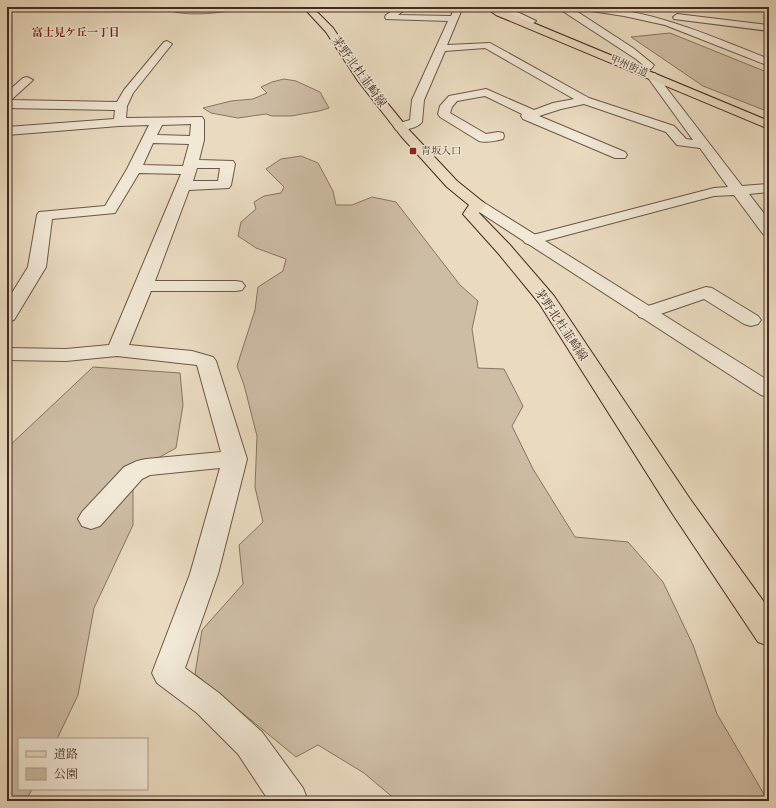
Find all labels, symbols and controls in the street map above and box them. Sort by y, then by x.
district label: 富士見ケ丘一丁目 [32,26,120,39]
street label: 茅野北杜韮崎線 [328,34,390,110]
street label: 甲州街道 [608,53,650,79]
place label: 青坂入口 [421,145,461,157]
marker: 青坂入口 [408,146,418,156]
street label: 茅野北杜韮崎線 [531,286,591,364]
legend [18,738,148,790]
text: 道路 [54,747,78,762]
text: 公園 [54,767,78,782]

